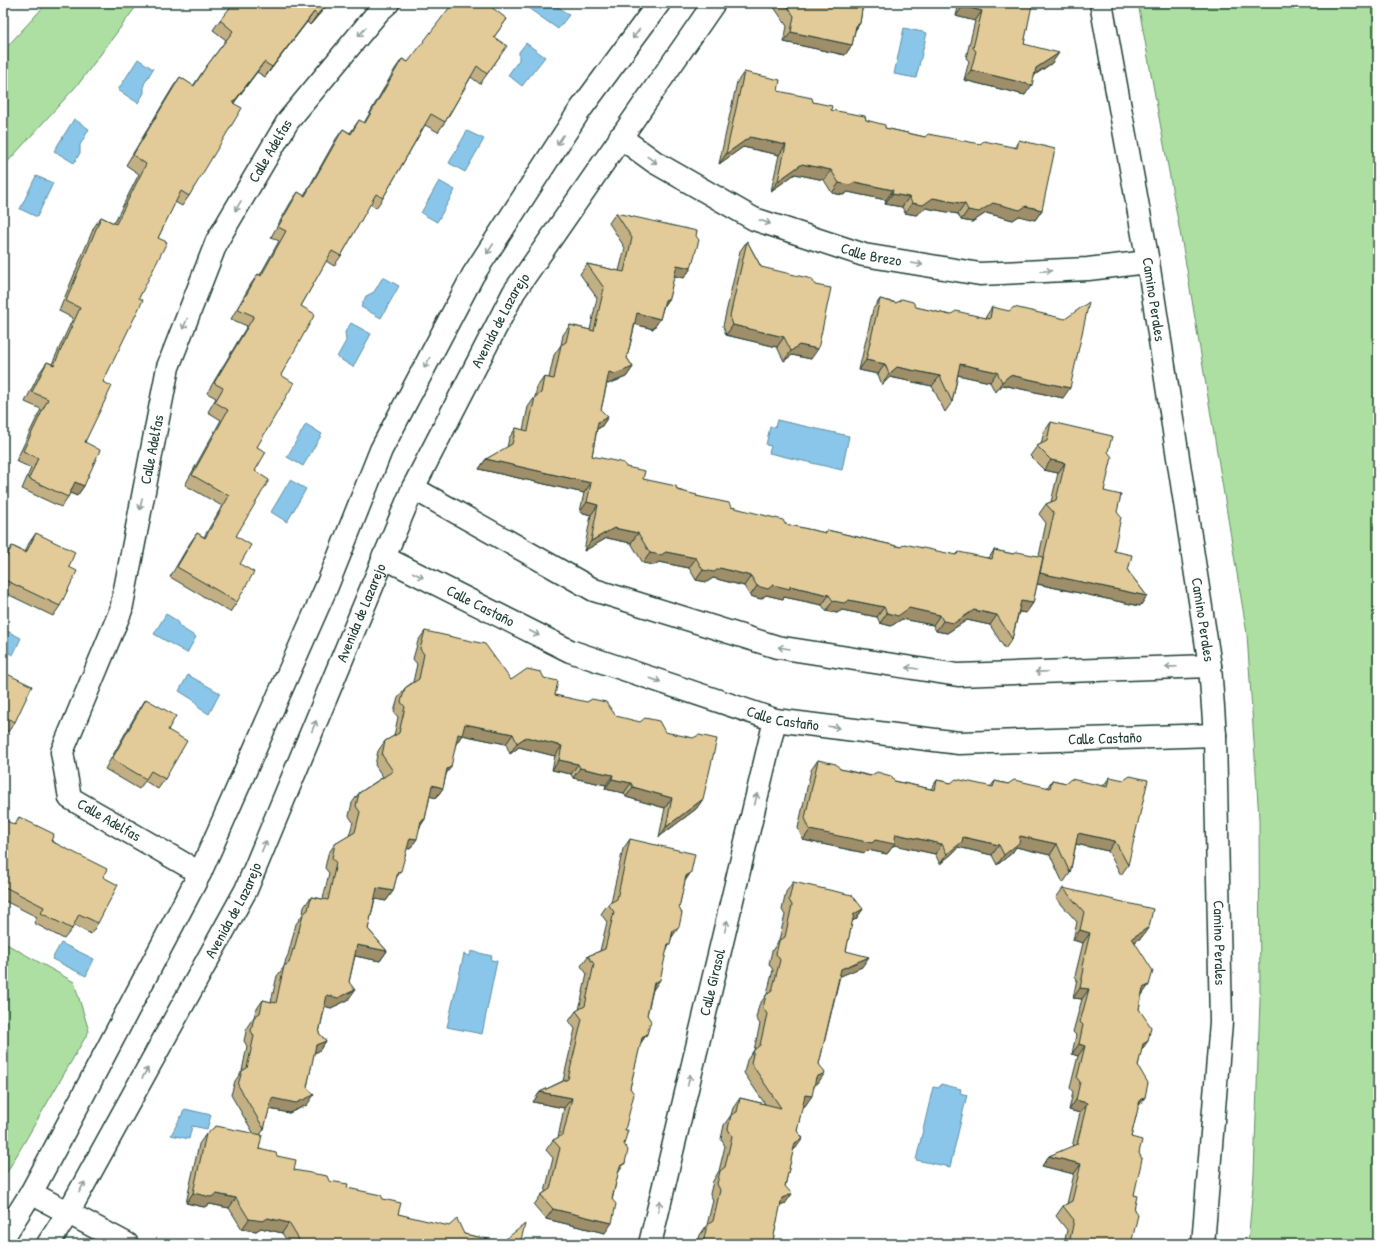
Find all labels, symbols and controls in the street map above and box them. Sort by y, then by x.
one-way arrow [357,26,366,37]
one-way arrow [632,29,640,40]
street label: Calle Adelfas [243,115,297,186]
one-way arrow [556,135,565,146]
one-way arrow [646,156,657,164]
one-way arrow [234,200,242,212]
one-way arrow [759,219,771,227]
street label: Calle Brezo [838,237,903,271]
one-way arrow [485,244,494,255]
street label: Camino Perales [1137,256,1171,343]
one-way arrow [910,260,923,268]
one-way arrow [1040,267,1053,274]
street label: Avenida de Lazarejo [466,268,534,371]
one-way arrow [180,317,188,329]
one-way arrow [423,357,430,369]
street label: Calle Adelfas [135,413,169,486]
one-way arrow [137,497,145,510]
street label: Avenida de Lazarejo [331,560,391,665]
one-way arrow [412,571,424,579]
street label: Camino Perales [1187,576,1220,663]
street label: Calle Castaño [443,580,518,631]
one-way arrow [528,630,540,637]
one-way arrow [778,644,791,652]
one-way arrow [906,664,919,672]
one-way arrow [1165,664,1178,671]
one-way arrow [1035,669,1048,676]
one-way arrow [649,676,661,684]
street label: Calle Castaño [744,700,820,735]
one-way arrow [310,721,318,733]
one-way arrow [827,723,840,731]
street label: Calle Castaño [1068,726,1142,750]
street label: Calle Adelfas [74,793,145,846]
one-way arrow [752,793,760,806]
one-way arrow [261,841,269,853]
street label: Avenida de Lazarejo [200,859,266,962]
street label: Camino Perales [1208,900,1231,986]
one-way arrow [722,920,730,933]
street label: Calle Girasol [694,947,730,1018]
one-way arrow [142,1067,150,1079]
one-way arrow [686,1073,694,1086]
one-way arrow [79,1181,87,1193]
one-way arrow [656,1200,664,1213]

